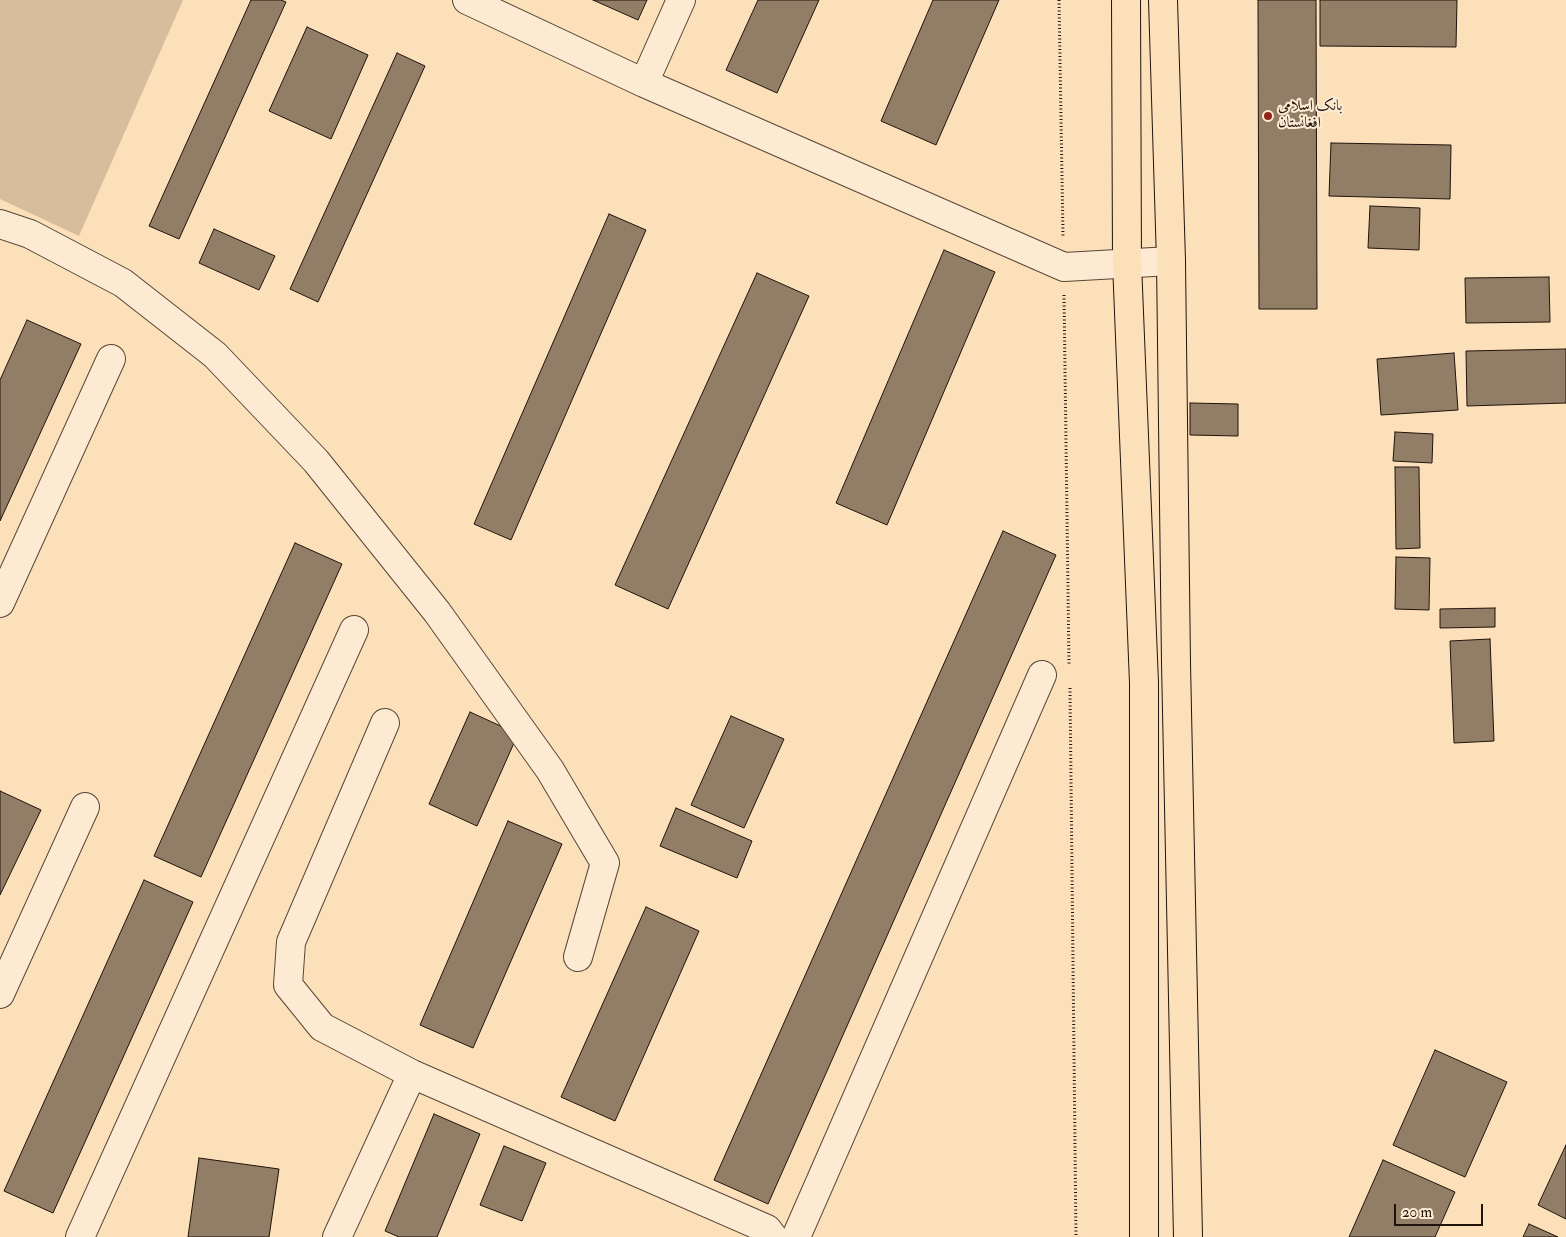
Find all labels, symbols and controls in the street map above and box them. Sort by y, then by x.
place label: بانک اسلامی افغانستان [1278,98,1342,133]
marker: بانک اسلامی افغانستان [1262,110,1274,122]
scale bar [1396,1194,1485,1226]
text: 20 m [1402,1203,1432,1222]

